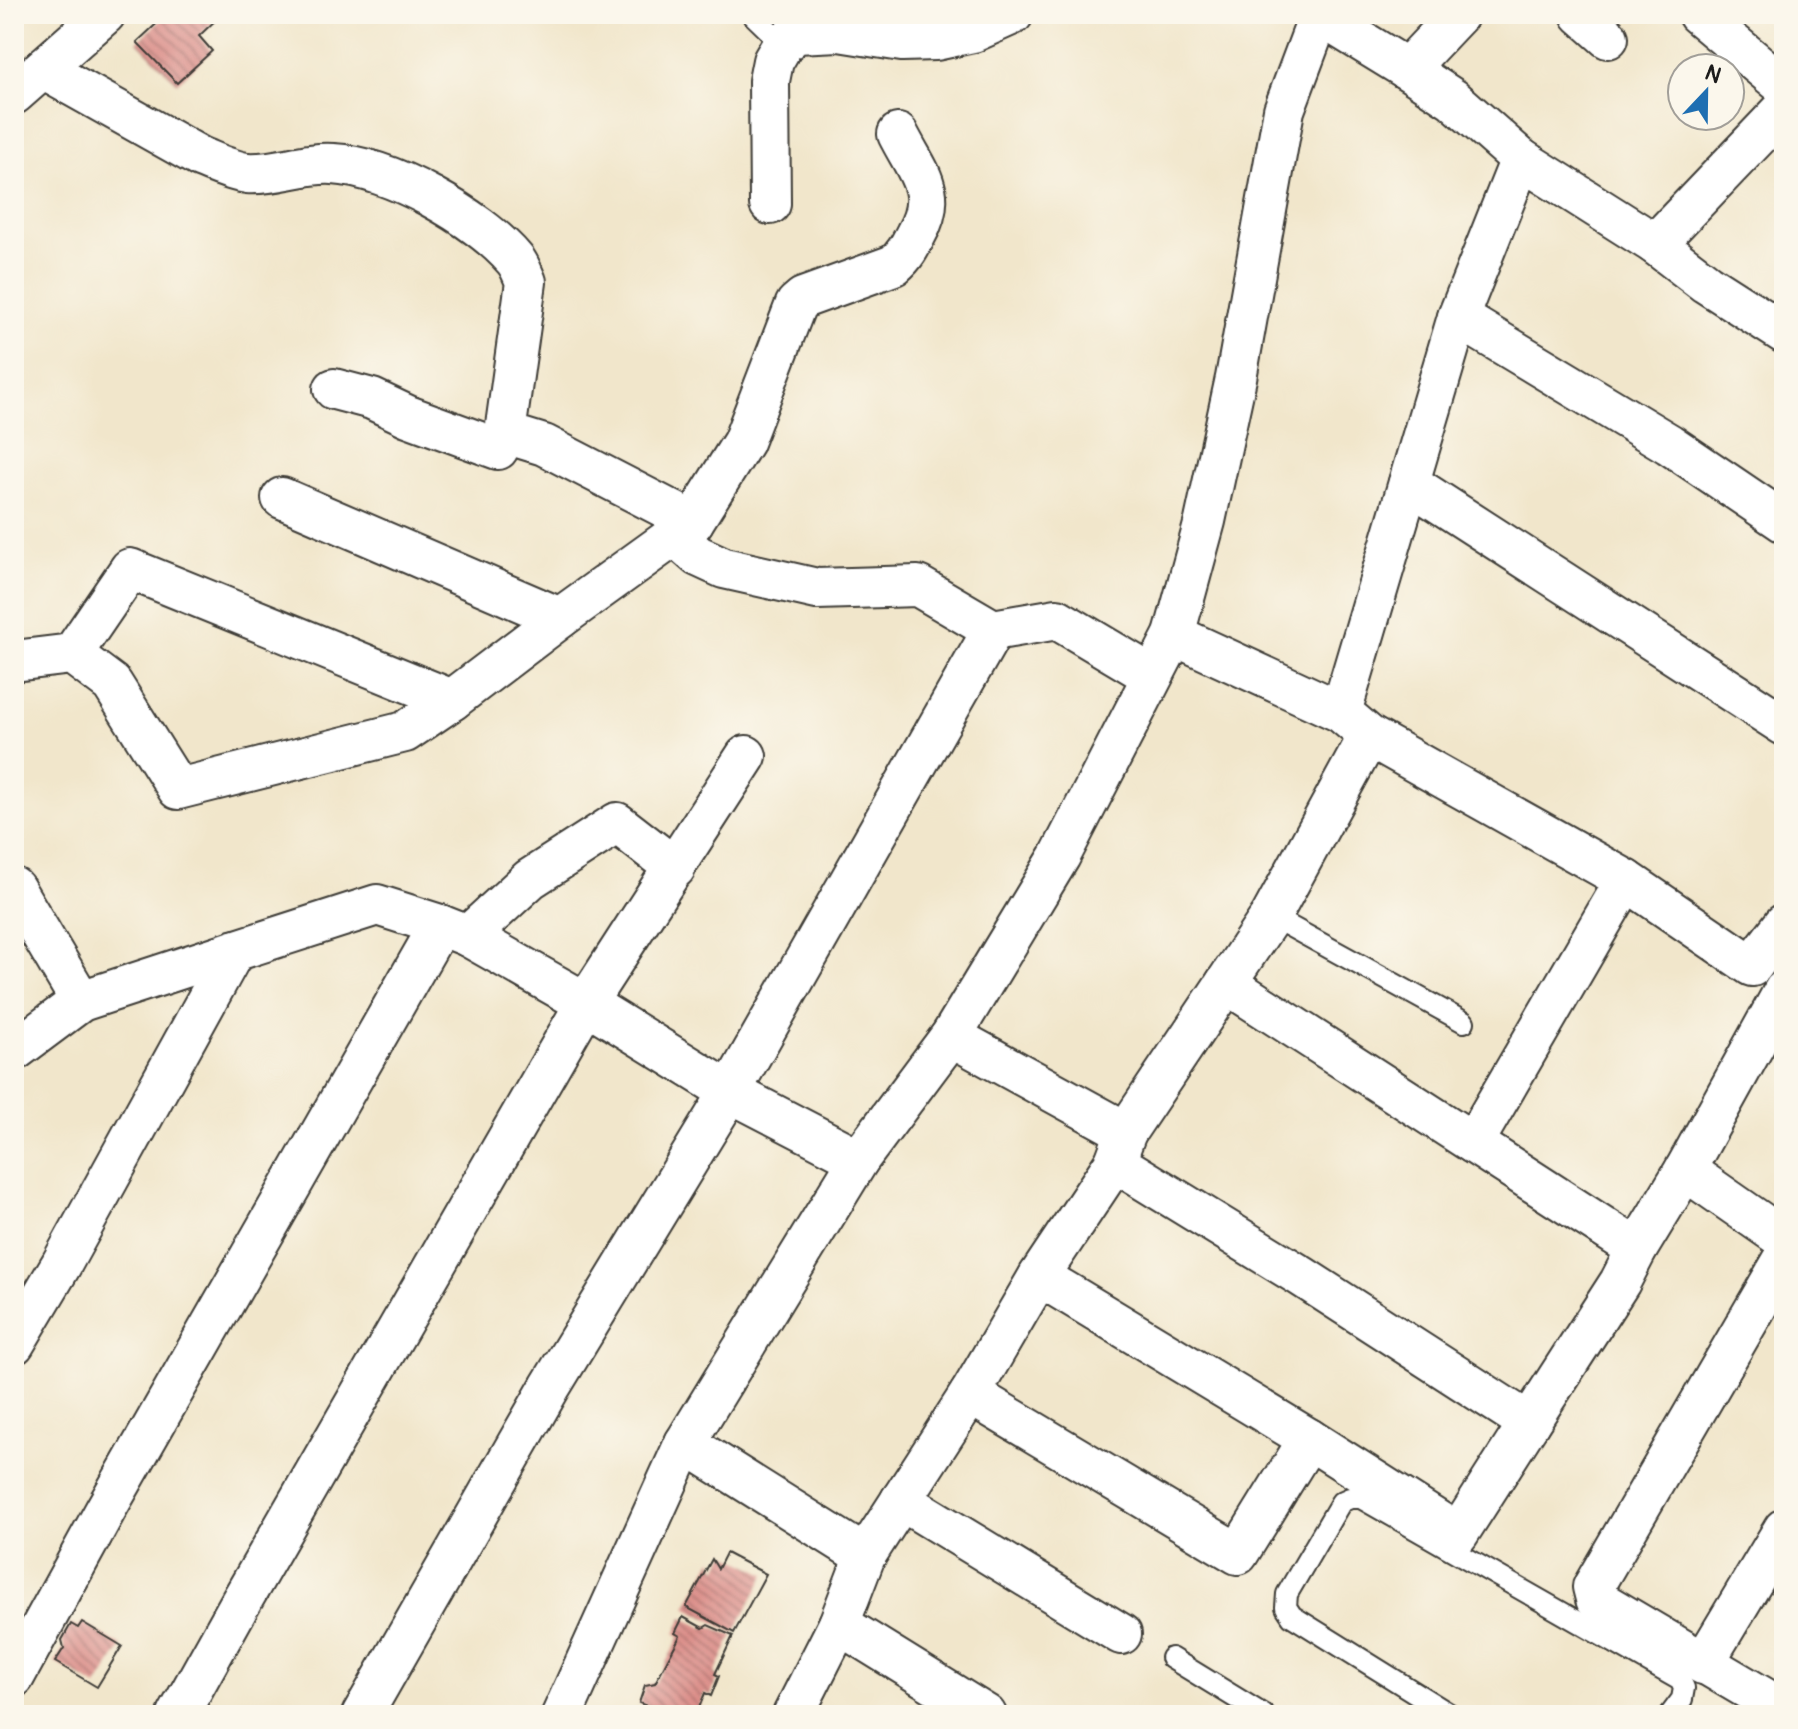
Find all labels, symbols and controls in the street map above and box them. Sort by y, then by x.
north arrow [1666,52,1746,132]
text: N [1701,59,1725,90]

